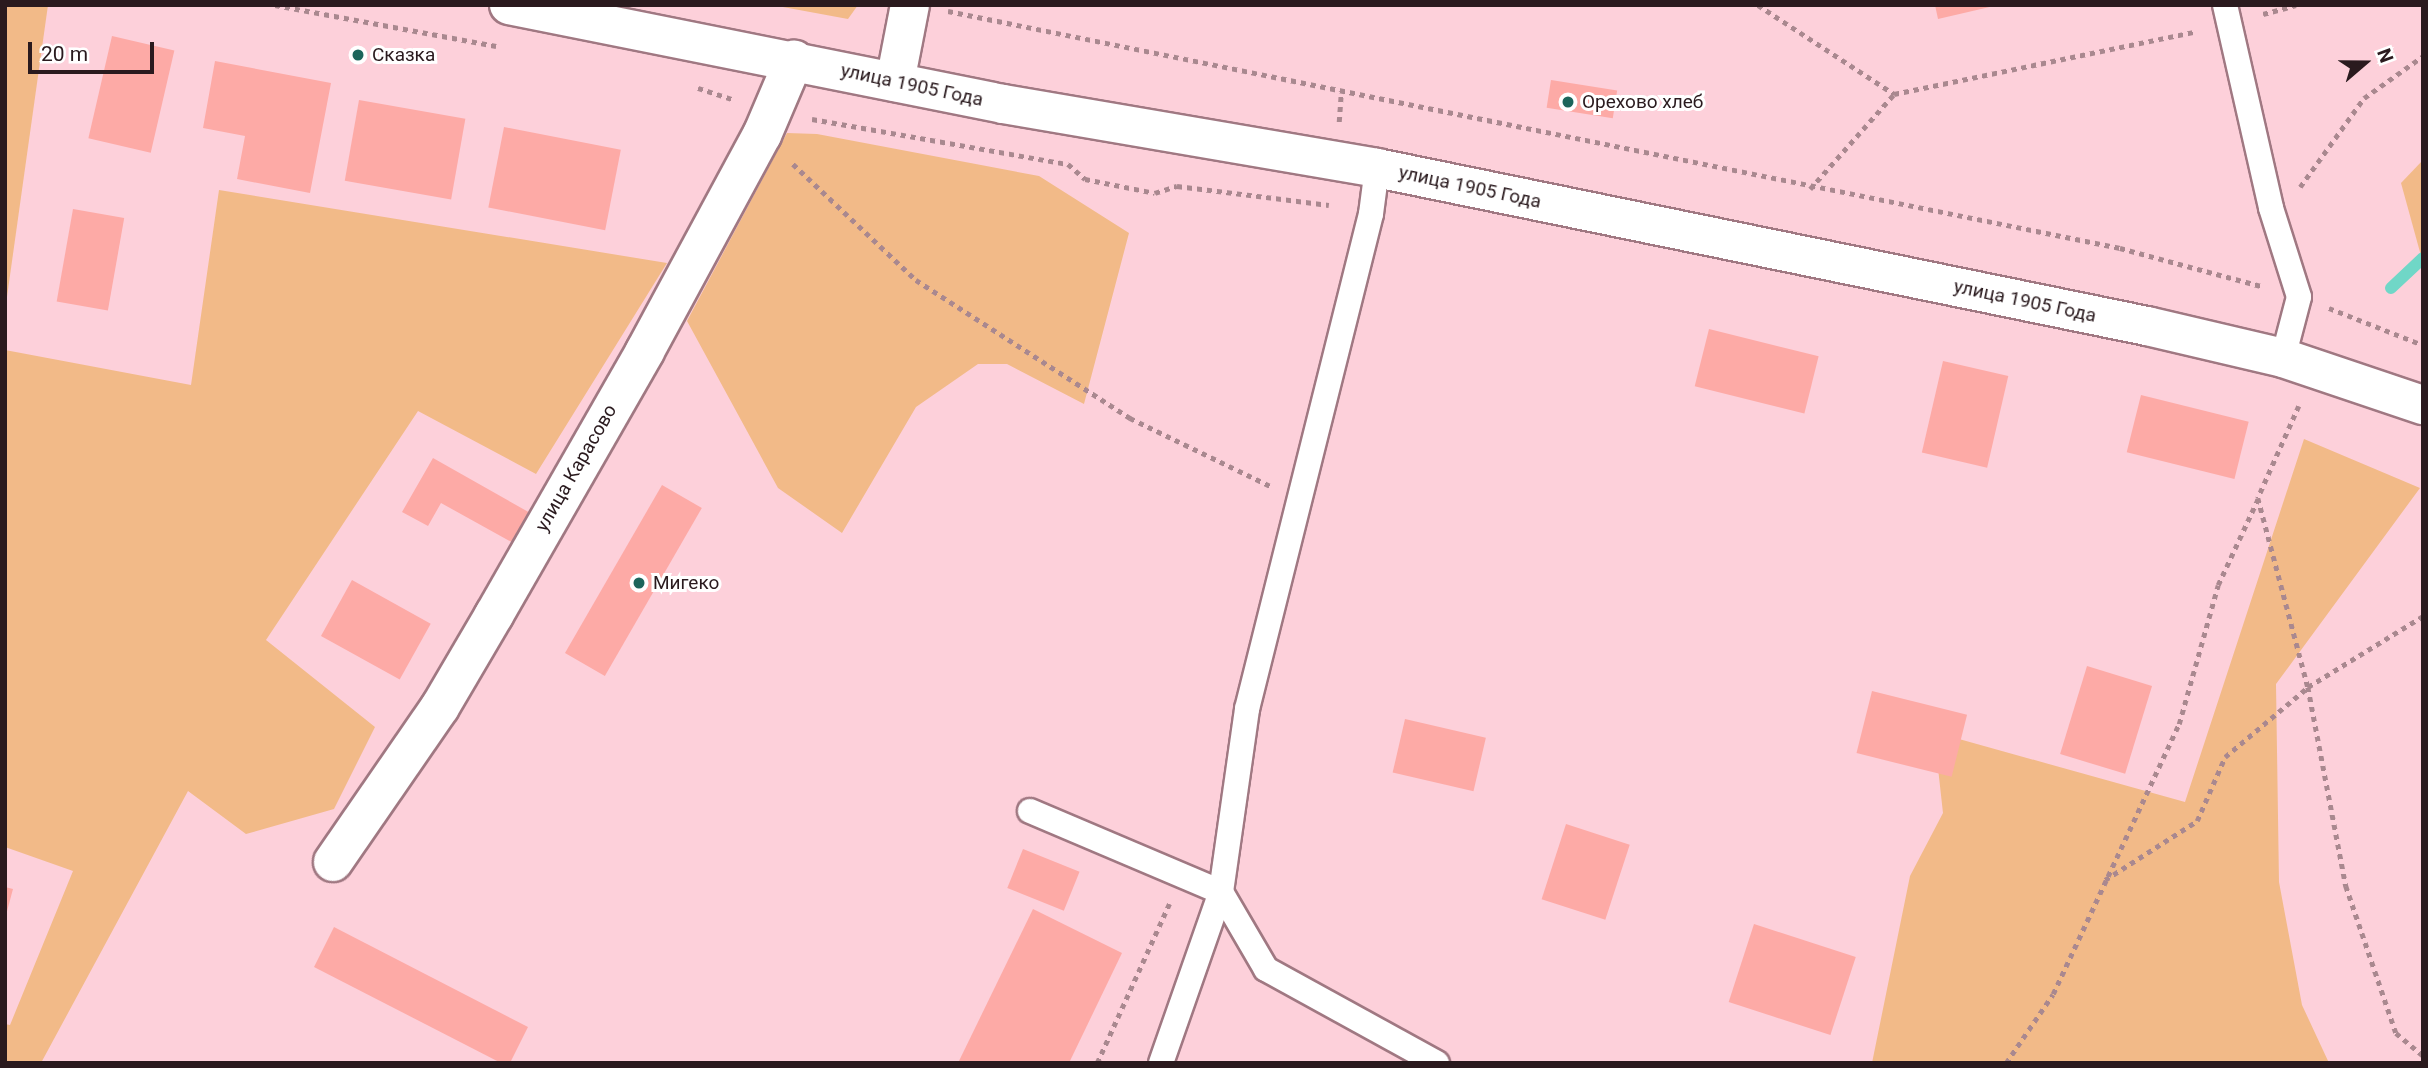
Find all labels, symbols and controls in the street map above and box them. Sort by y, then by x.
scale bar [32,28,158,72]
north arrow [2330,28,2400,98]
text: 20 m [41,42,88,66]
place label: Сказка [372,44,435,66]
text: N [2372,45,2398,66]
marker: Сказка [350,47,366,63]
street label: улица 1905 Года [839,59,985,111]
place label: Орехово хлеб [1582,91,1703,113]
marker: Орехово хлеб [1560,94,1576,110]
street label: улица 1905 Года [1397,161,1543,213]
street label: улица 1905 Года [1952,275,2098,327]
street label: улица Карасово [530,400,622,536]
place label: Мигеко [653,572,719,594]
marker: Мигеко [631,575,647,591]

